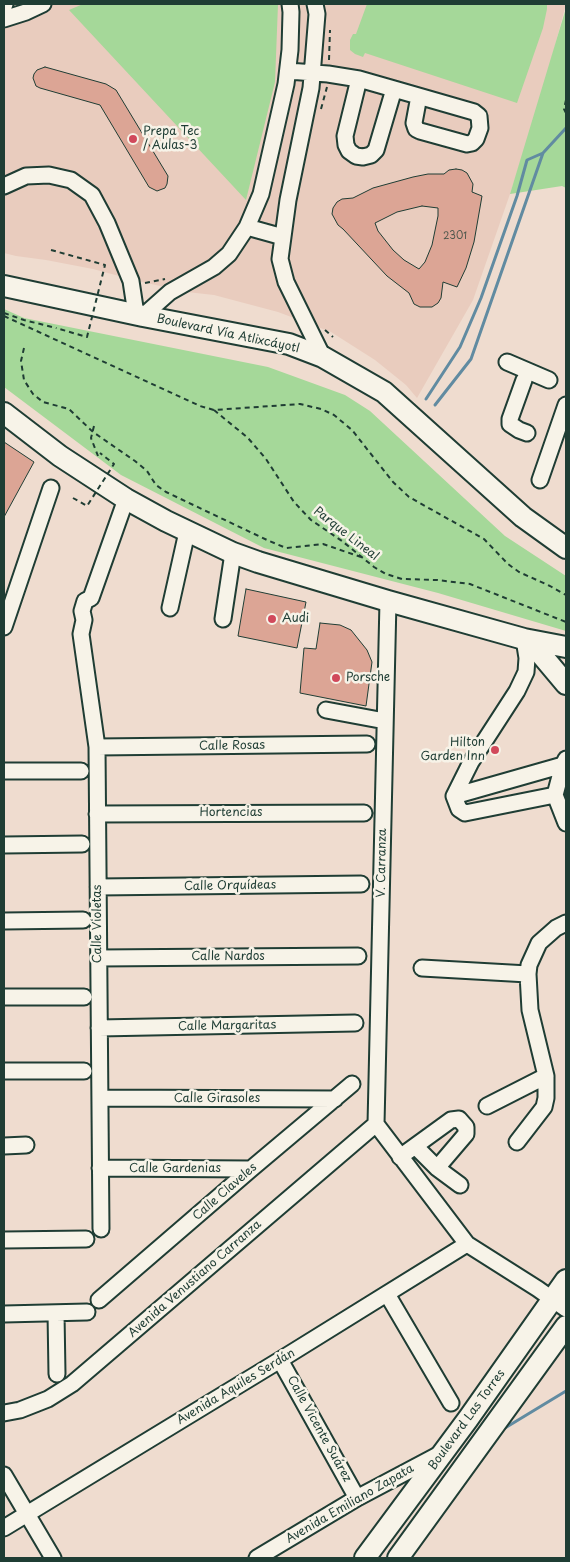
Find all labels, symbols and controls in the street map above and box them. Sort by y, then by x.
place label: Prepa Tec / Aulas-3 [143,125,199,153]
marker: Prepa Tec / Aulas-3 [127,133,139,145]
house number: 2301 [443,230,467,242]
street label: Boulevard Vía Atlixcáyotl [155,312,301,356]
street label: Parque Lineal [311,504,381,564]
place label: Audi [282,612,309,626]
marker: Audi [266,613,278,625]
place label: Porsche [346,671,390,685]
marker: Porsche [330,672,342,684]
place label: Hilton Garden Inn [420,736,485,764]
street label: Calle Rosas [199,738,265,754]
marker: Hilton Garden Inn [489,744,501,756]
street label: Hortencias [199,806,263,820]
street label: V. Carranza [374,828,390,898]
street label: Calle Orquídeas [184,878,276,894]
street label: Calle Violetas [91,885,105,963]
street label: Calle Nardos [191,950,265,964]
street label: Calle Margaritas [178,1018,276,1034]
street label: Calle Girasoles [174,1092,260,1106]
street label: Calle Claveles [190,1160,260,1224]
street label: Calle Gardenias [129,1162,221,1176]
street label: Avenida Venustiano Carranza [126,1217,264,1341]
street label: Avenida Aquiles Serdán [174,1346,298,1428]
street label: Boulevard Las Torres [426,1367,508,1473]
street label: Calle Vicente Suárez [284,1373,354,1485]
street label: Avenida Emiliano Zapata [283,1461,417,1547]

